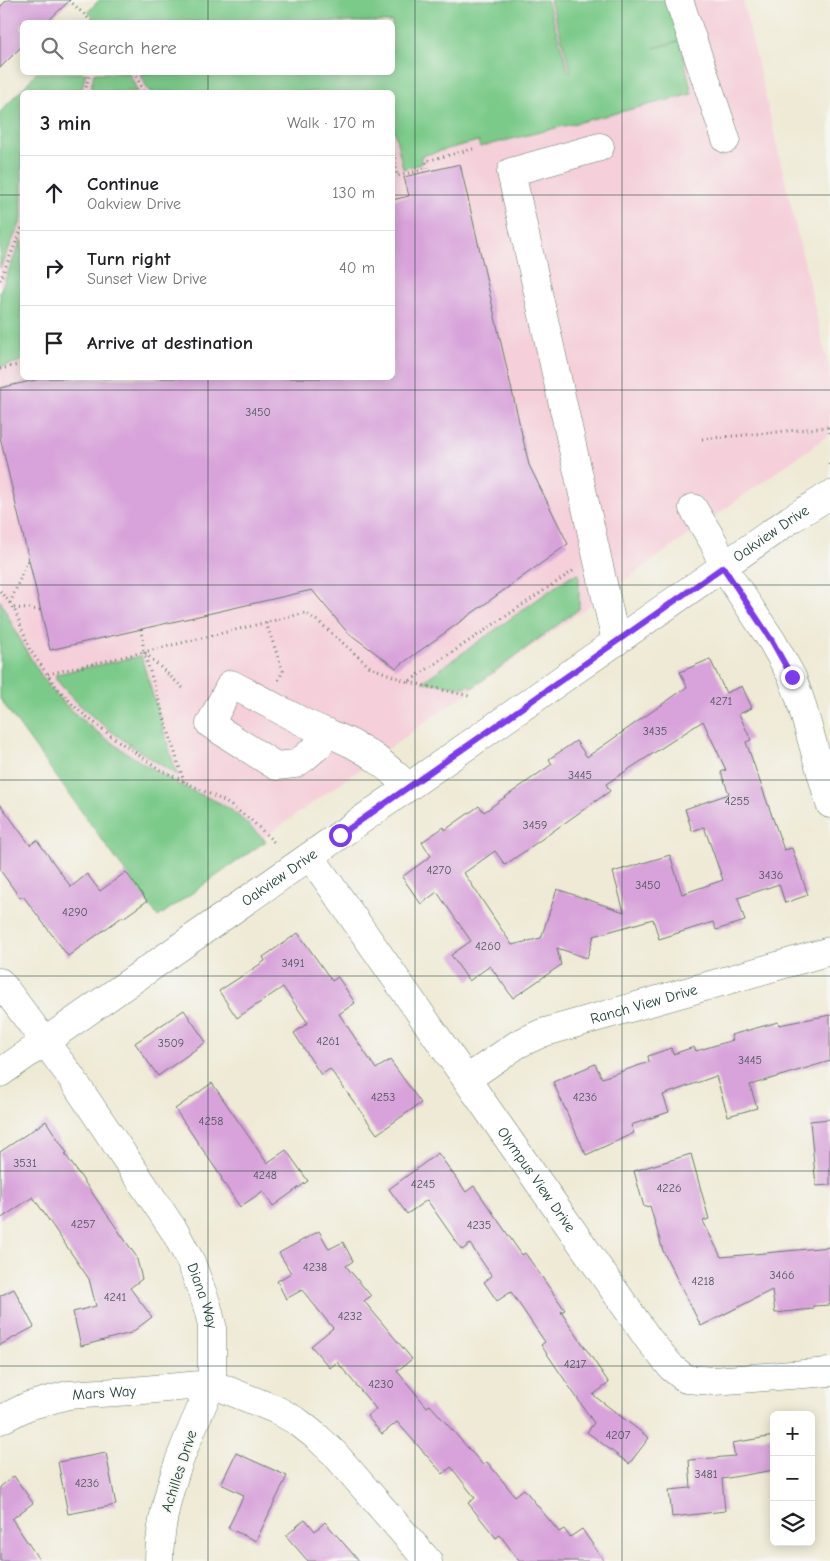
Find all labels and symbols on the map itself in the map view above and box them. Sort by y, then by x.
house number: 3450 [245,405,271,419]
street label: Oakview Drive [729,501,813,566]
route end [781,666,804,689]
house number: 4271 [710,694,732,708]
house number: 3435 [643,724,667,738]
house number: 3445 [568,768,592,782]
house number: 4255 [724,794,750,808]
house number: 3459 [523,818,547,832]
route start [329,824,352,847]
street label: Oakview Drive [238,844,321,910]
house number: 4270 [426,863,452,877]
house number: 3436 [759,868,783,882]
house number: 3450 [635,878,661,892]
house number: 4290 [62,905,88,919]
house number: 4260 [475,939,501,953]
house number: 3491 [281,956,305,970]
street label: Ranch View Drive [588,980,700,1028]
house number: 4261 [316,1034,340,1048]
house number: 3509 [158,1036,184,1050]
house number: 3445 [738,1053,762,1067]
house number: 4253 [371,1090,395,1104]
house number: 4236 [573,1090,597,1104]
house number: 4258 [199,1114,223,1128]
street label: Olympus View Drive [494,1123,580,1236]
house number: 3531 [13,1156,37,1170]
house number: 4248 [253,1168,277,1182]
house number: 4245 [411,1177,435,1191]
house number: 4226 [657,1181,681,1195]
house number: 4257 [71,1217,95,1231]
house number: 4235 [467,1218,491,1232]
street label: Diana Way [183,1260,222,1331]
house number: 4238 [303,1260,327,1274]
house number: 3466 [770,1268,794,1282]
house number: 4218 [691,1274,715,1288]
house number: 4241 [104,1290,127,1304]
house number: 4232 [338,1309,362,1323]
house number: 4217 [564,1357,587,1371]
house number: 4230 [368,1377,394,1391]
street label: Mars Way [72,1382,137,1404]
street label: Achilles Drive [157,1427,201,1514]
house number: 4207 [605,1428,631,1442]
house number: 3481 [695,1467,718,1481]
house number: 4236 [75,1476,99,1490]

